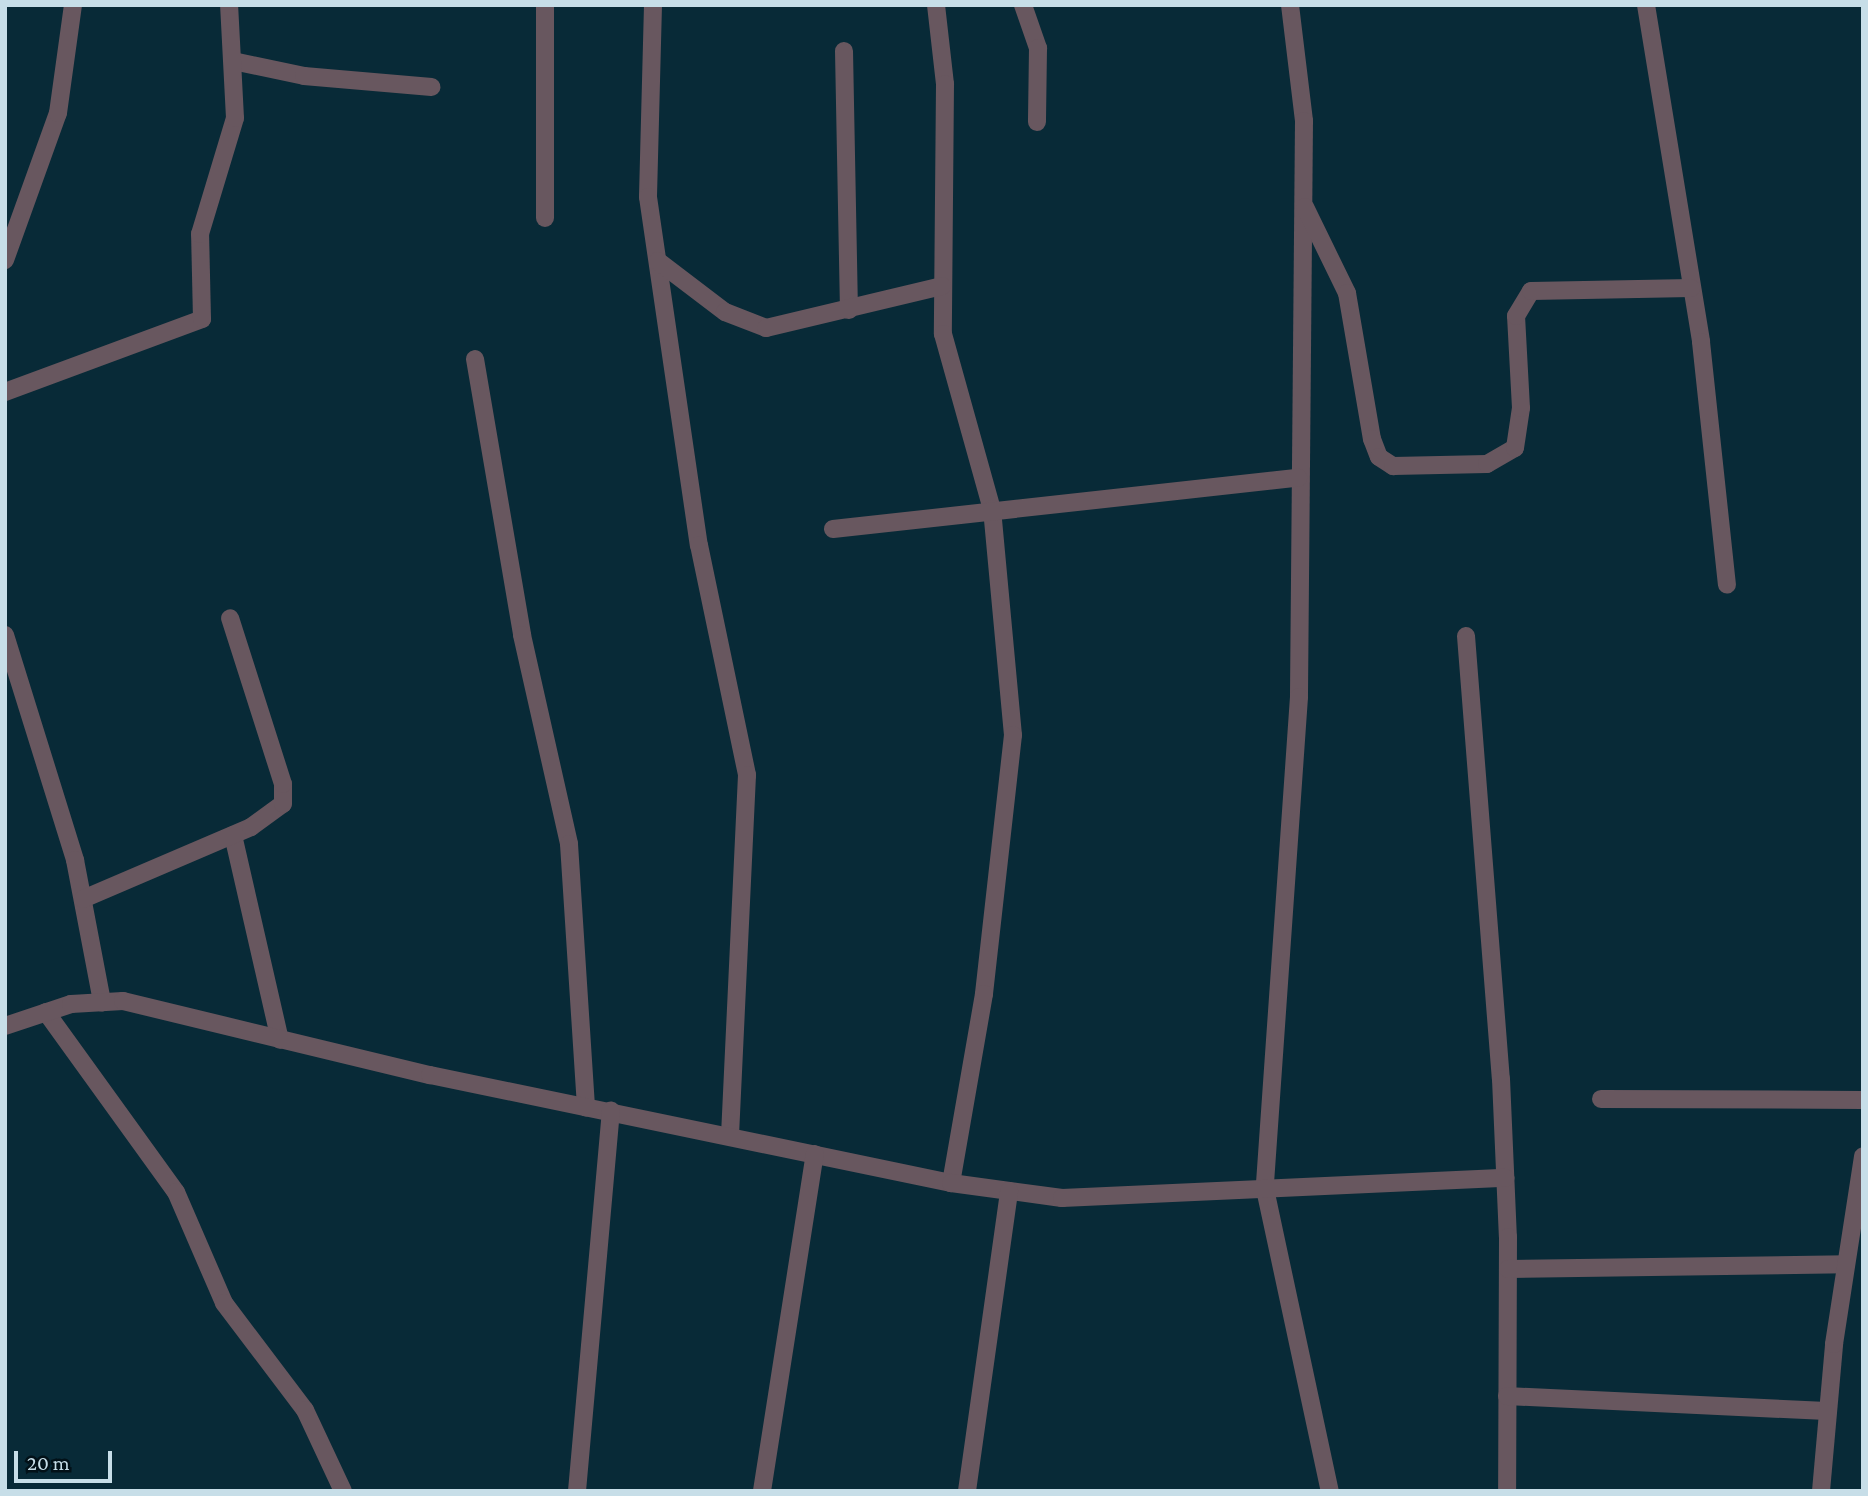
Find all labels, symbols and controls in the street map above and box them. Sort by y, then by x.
scale bar [18,1436,116,1480]
text: 20 m [27,1451,70,1475]

